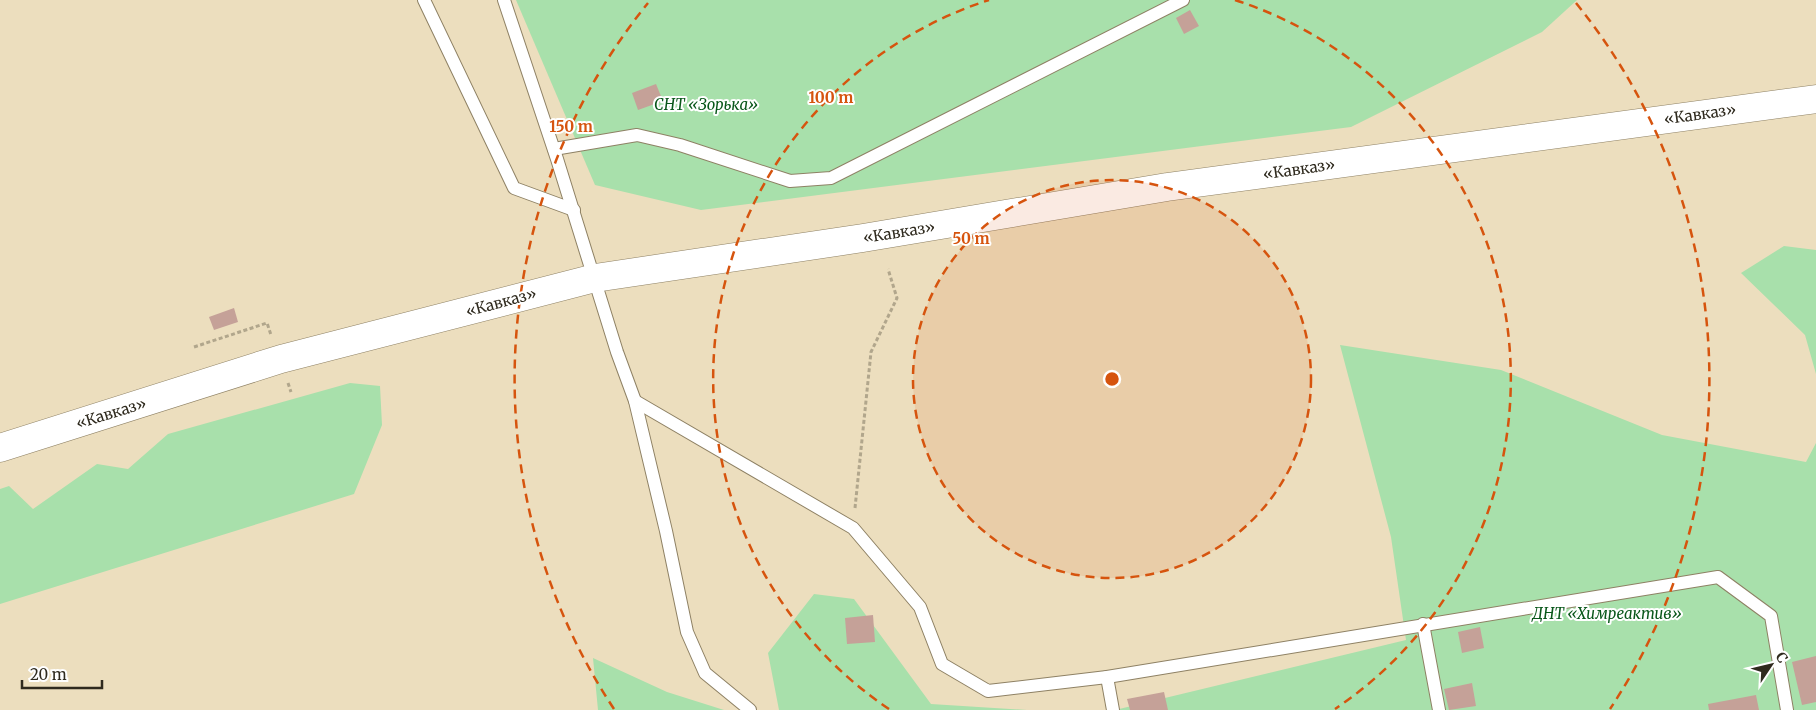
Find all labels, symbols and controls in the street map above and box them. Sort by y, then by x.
text: 100 m [809,88,853,107]
park label: СНТ «Зорька» [654,95,758,114]
street label: «Кавказ» [1663,100,1737,128]
text: 150 m [549,117,593,136]
street label: «Кавказ» [1262,155,1336,183]
street label: «Кавказ» [862,217,936,247]
text: 50 m [952,229,990,248]
street label: «Кавказ» [463,283,539,321]
centre of rings [1103,370,1121,388]
street label: «Кавказ» [74,393,148,433]
park label: ДНТ «Химреактив» [1531,604,1682,623]
north arrow [1746,640,1796,690]
text: С [1772,649,1792,667]
scale bar [22,658,102,690]
text: 20 m [30,665,67,684]

